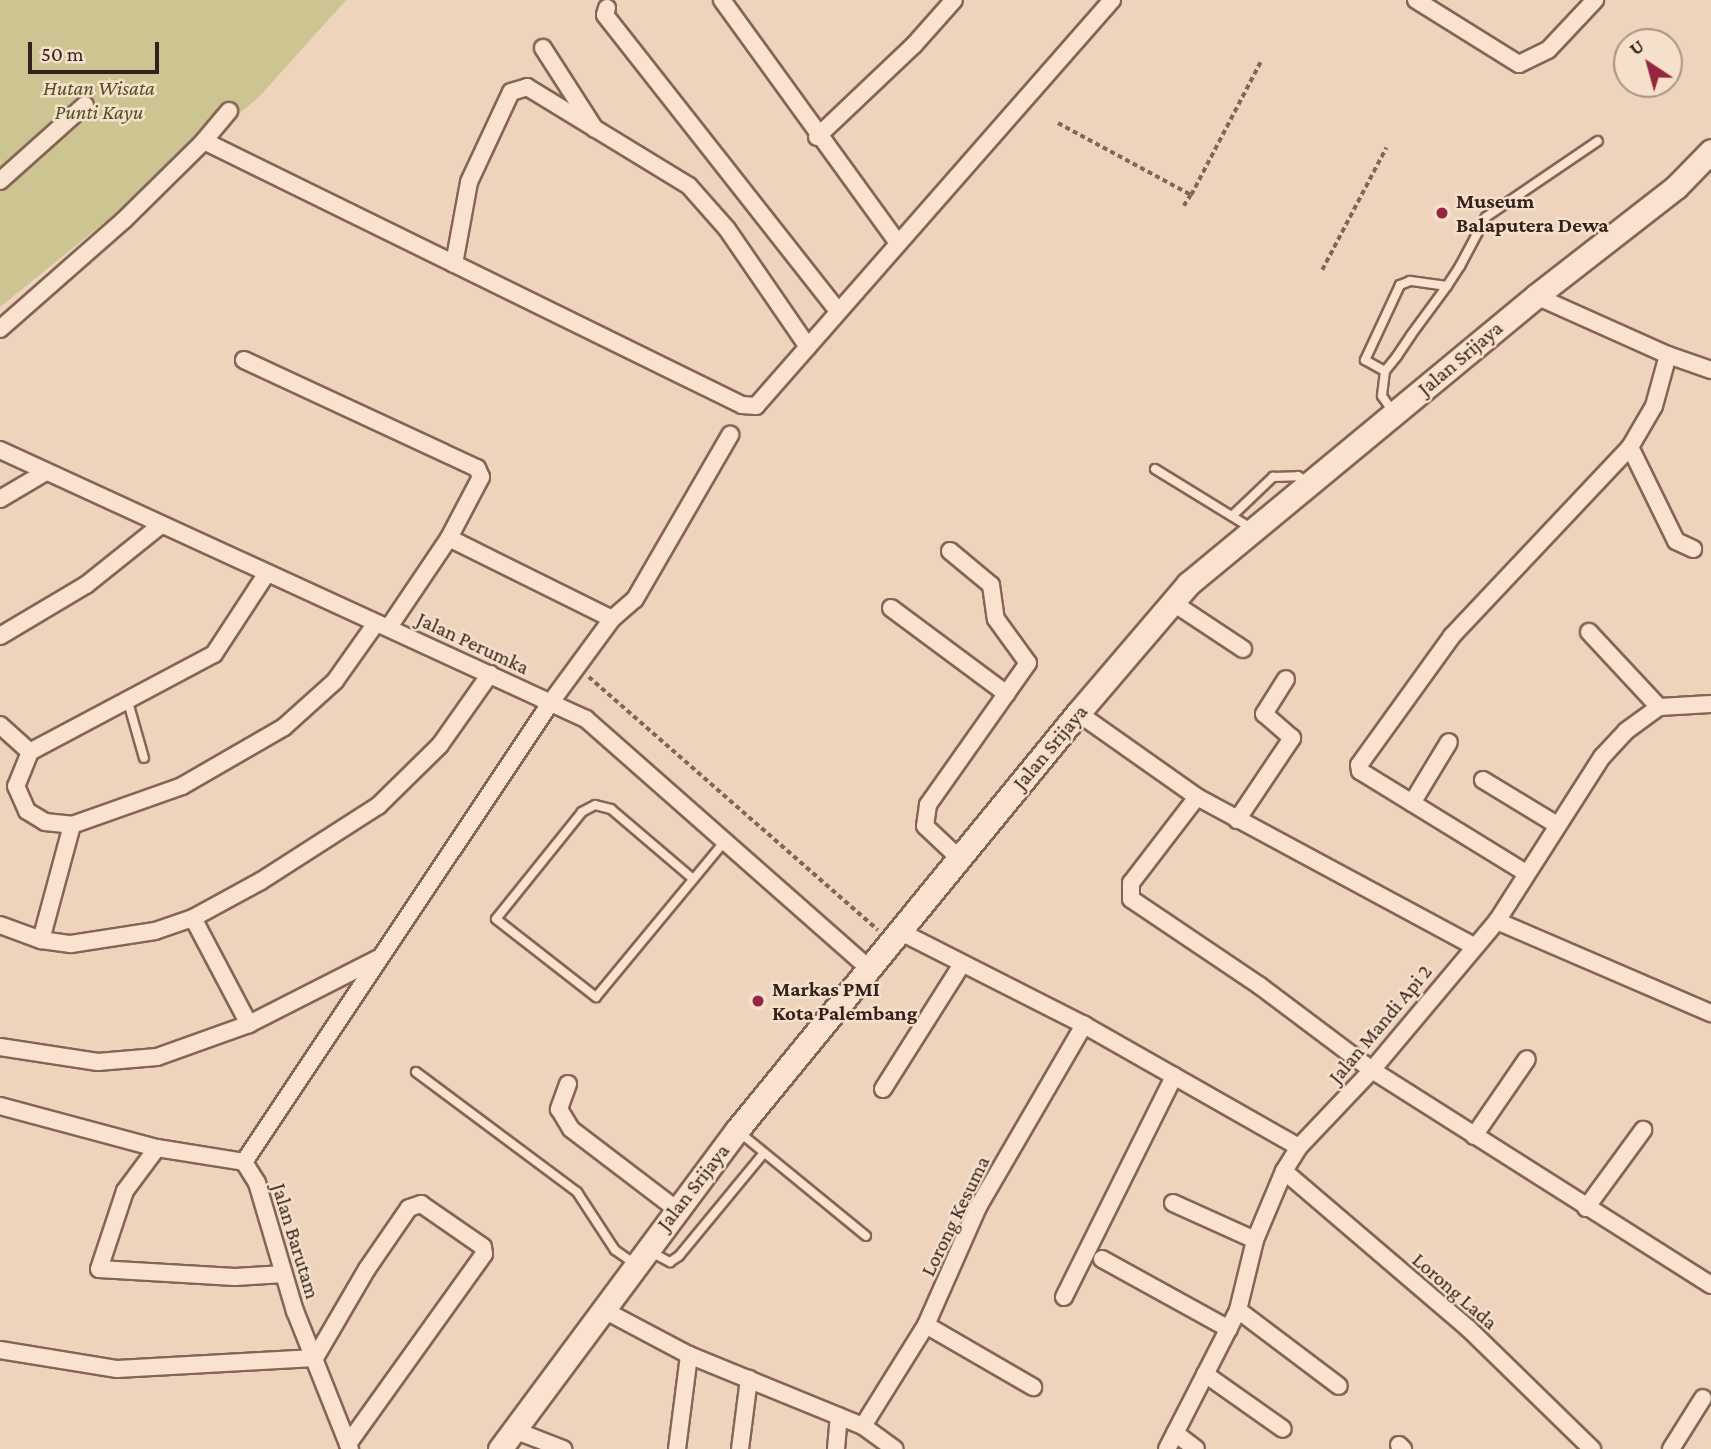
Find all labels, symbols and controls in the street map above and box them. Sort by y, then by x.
scale bar [32,28,163,72]
north arrow [1613,28,1683,98]
text: U [1625,35,1648,60]
text: 50 m [41,42,84,66]
park label: Hutan Wisata Punti Kayu [43,75,155,125]
place label: Museum Balaputera Dewa [1456,188,1609,238]
marker: Museum Balaputera Dewa [1434,205,1450,221]
street label: Jalan Srijaya [1412,315,1508,401]
street label: Jalan Perumka [413,606,533,680]
street label: Jalan Srijaya [1007,699,1093,795]
street label: Jalan Mandi Api 2 [1323,959,1437,1089]
place label: Markas PMI Kota Palembang [772,976,917,1026]
marker: Markas PMI Kota Palembang [750,993,766,1009]
street label: Jalan Srijaya [651,1139,735,1235]
street label: Lorong Kesuma [915,1152,995,1280]
street label: Jalan Barutam [266,1180,326,1302]
street label: Lorong Lada [1407,1247,1503,1335]

